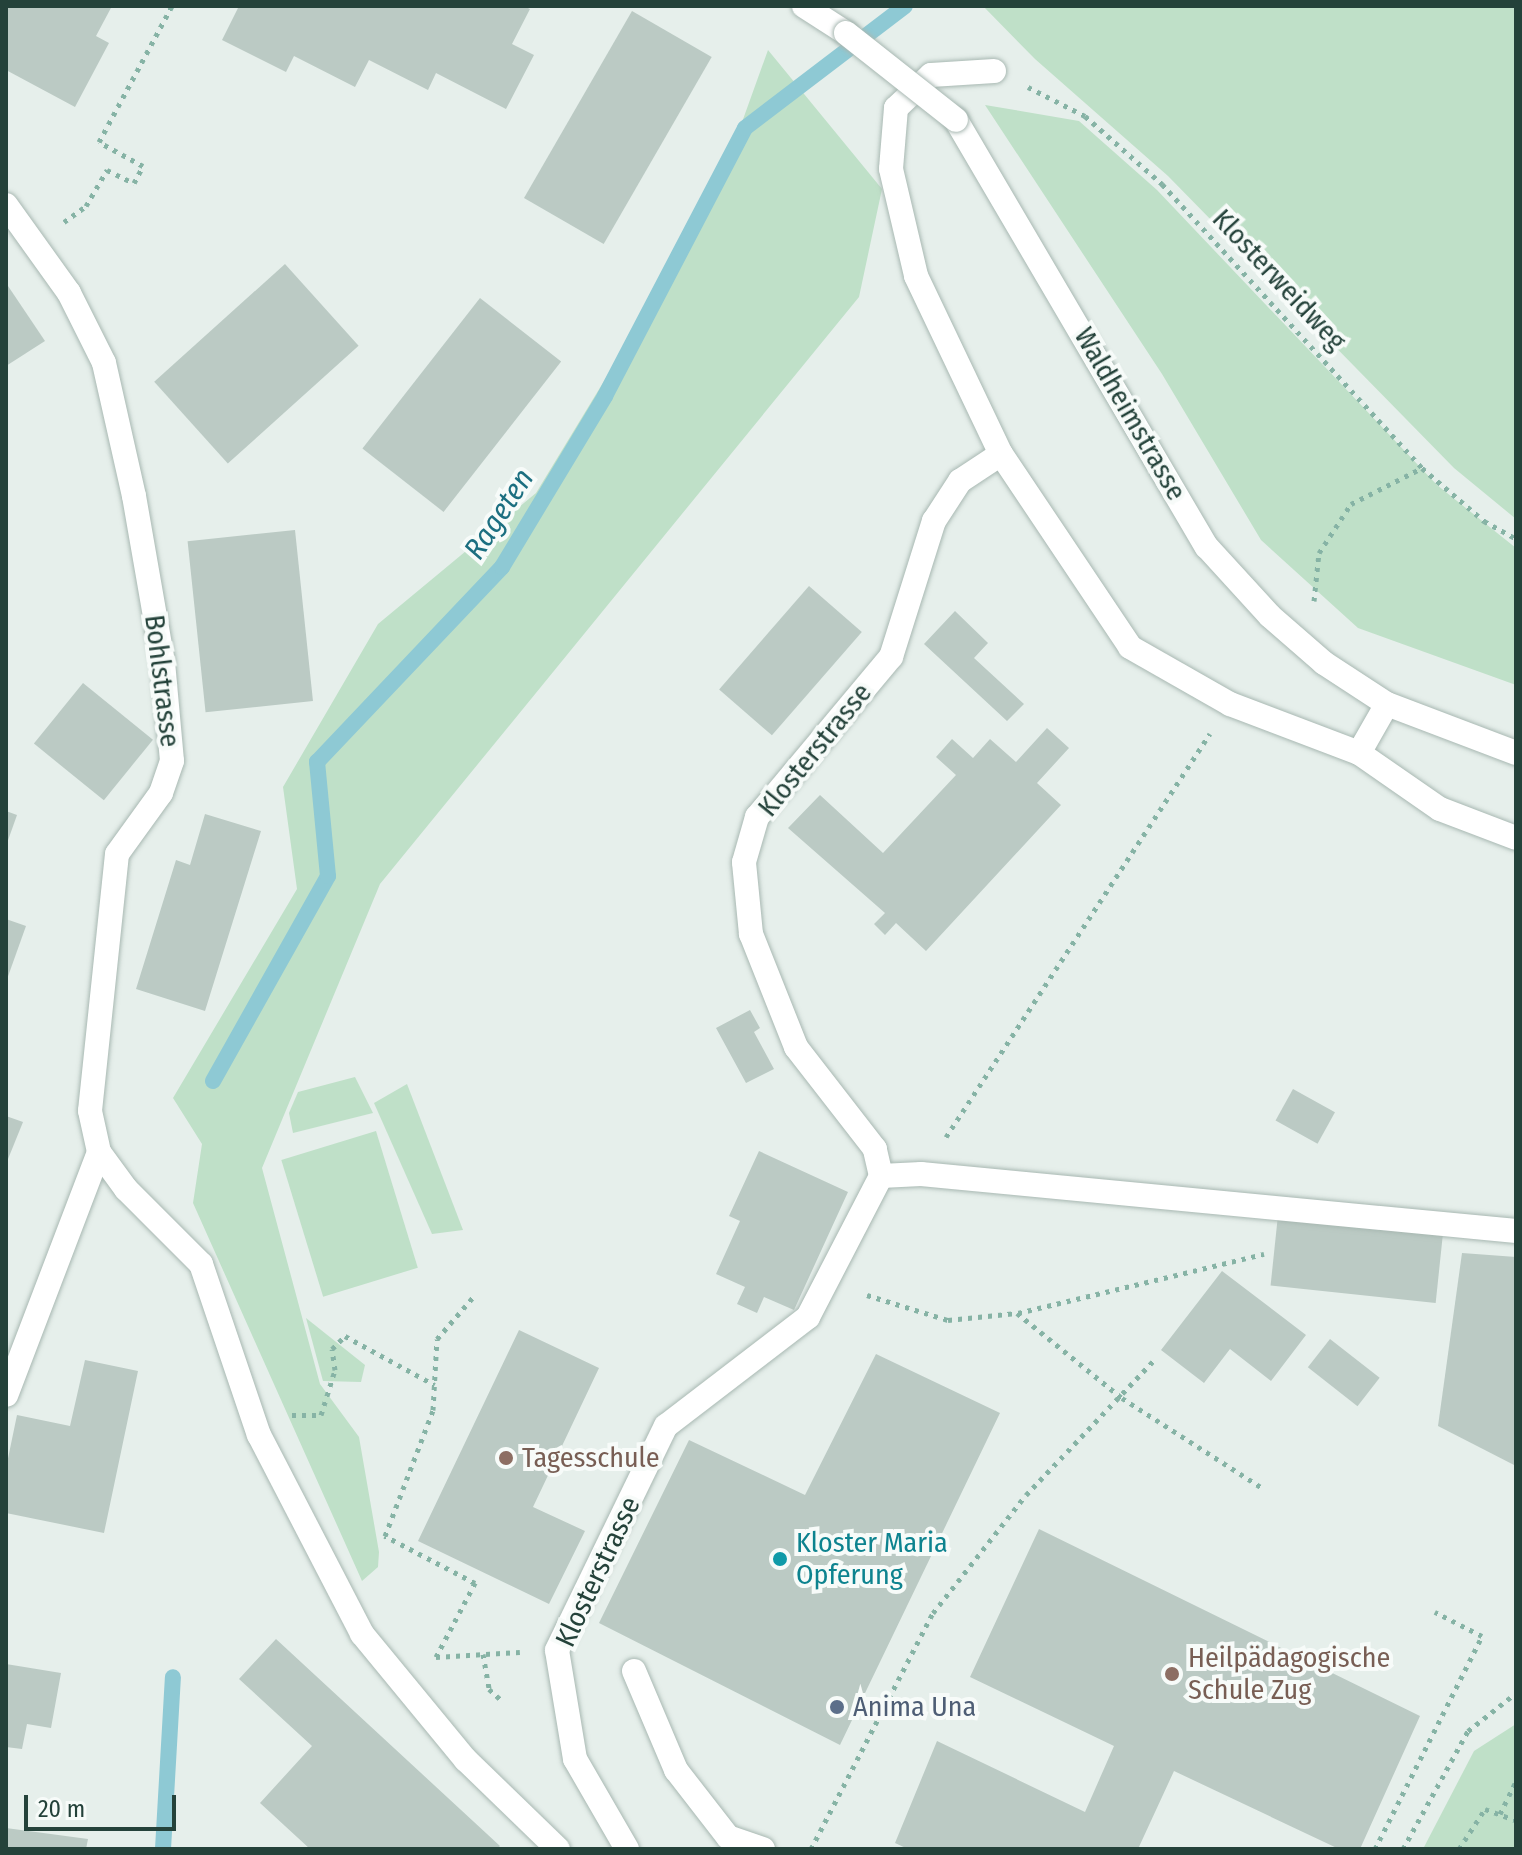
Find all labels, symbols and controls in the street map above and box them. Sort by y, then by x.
street label: Klosterweidweg [1205,202,1353,358]
street label: Waldheimstrasse [1067,322,1193,506]
water label: Rageten [457,462,541,566]
street label: Bohlstrasse [137,613,187,749]
street label: Klosterstrasse [751,677,879,823]
place label: Tagesschule [522,1441,660,1475]
marker: Tagesschule [497,1449,515,1467]
street label: Klosterstrasse [549,1492,647,1652]
place label: Kloster Maria Opferung [796,1526,948,1592]
marker: Kloster Maria Opferung [771,1550,789,1568]
place label: Heilpädagogische Schule Zug [1188,1641,1390,1707]
marker: Heilpädagogische Schule Zug [1163,1665,1181,1683]
place label: Anima Una [853,1690,976,1724]
marker: Anima Una [828,1698,846,1716]
scale bar [28,1779,180,1829]
text: 20 m [38,1795,85,1823]

